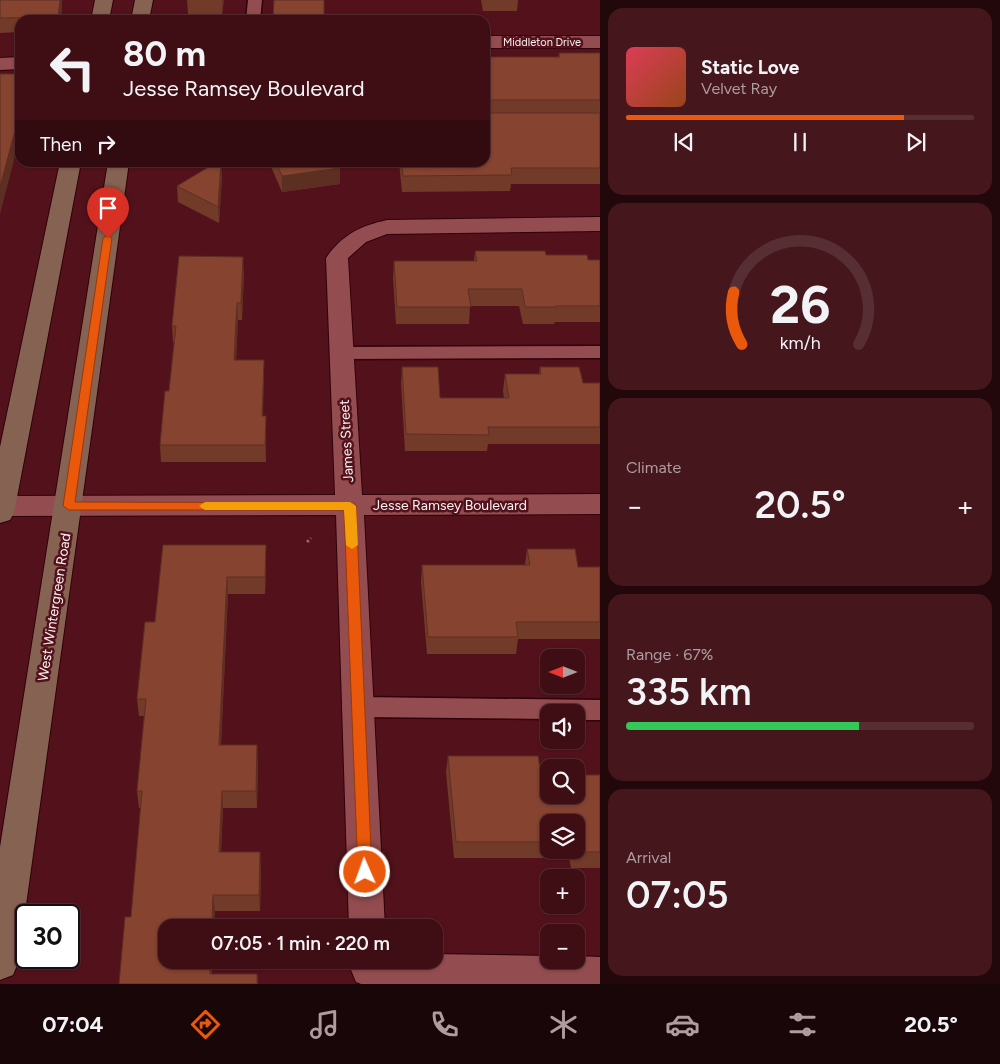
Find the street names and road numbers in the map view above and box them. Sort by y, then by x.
street label: Middleton Drive [503,36,581,49]
street label: James Street [336,399,357,483]
street label: Jesse Ramsey Boulevard [373,497,527,514]
street label: West Wintergreen Road [34,532,75,682]

